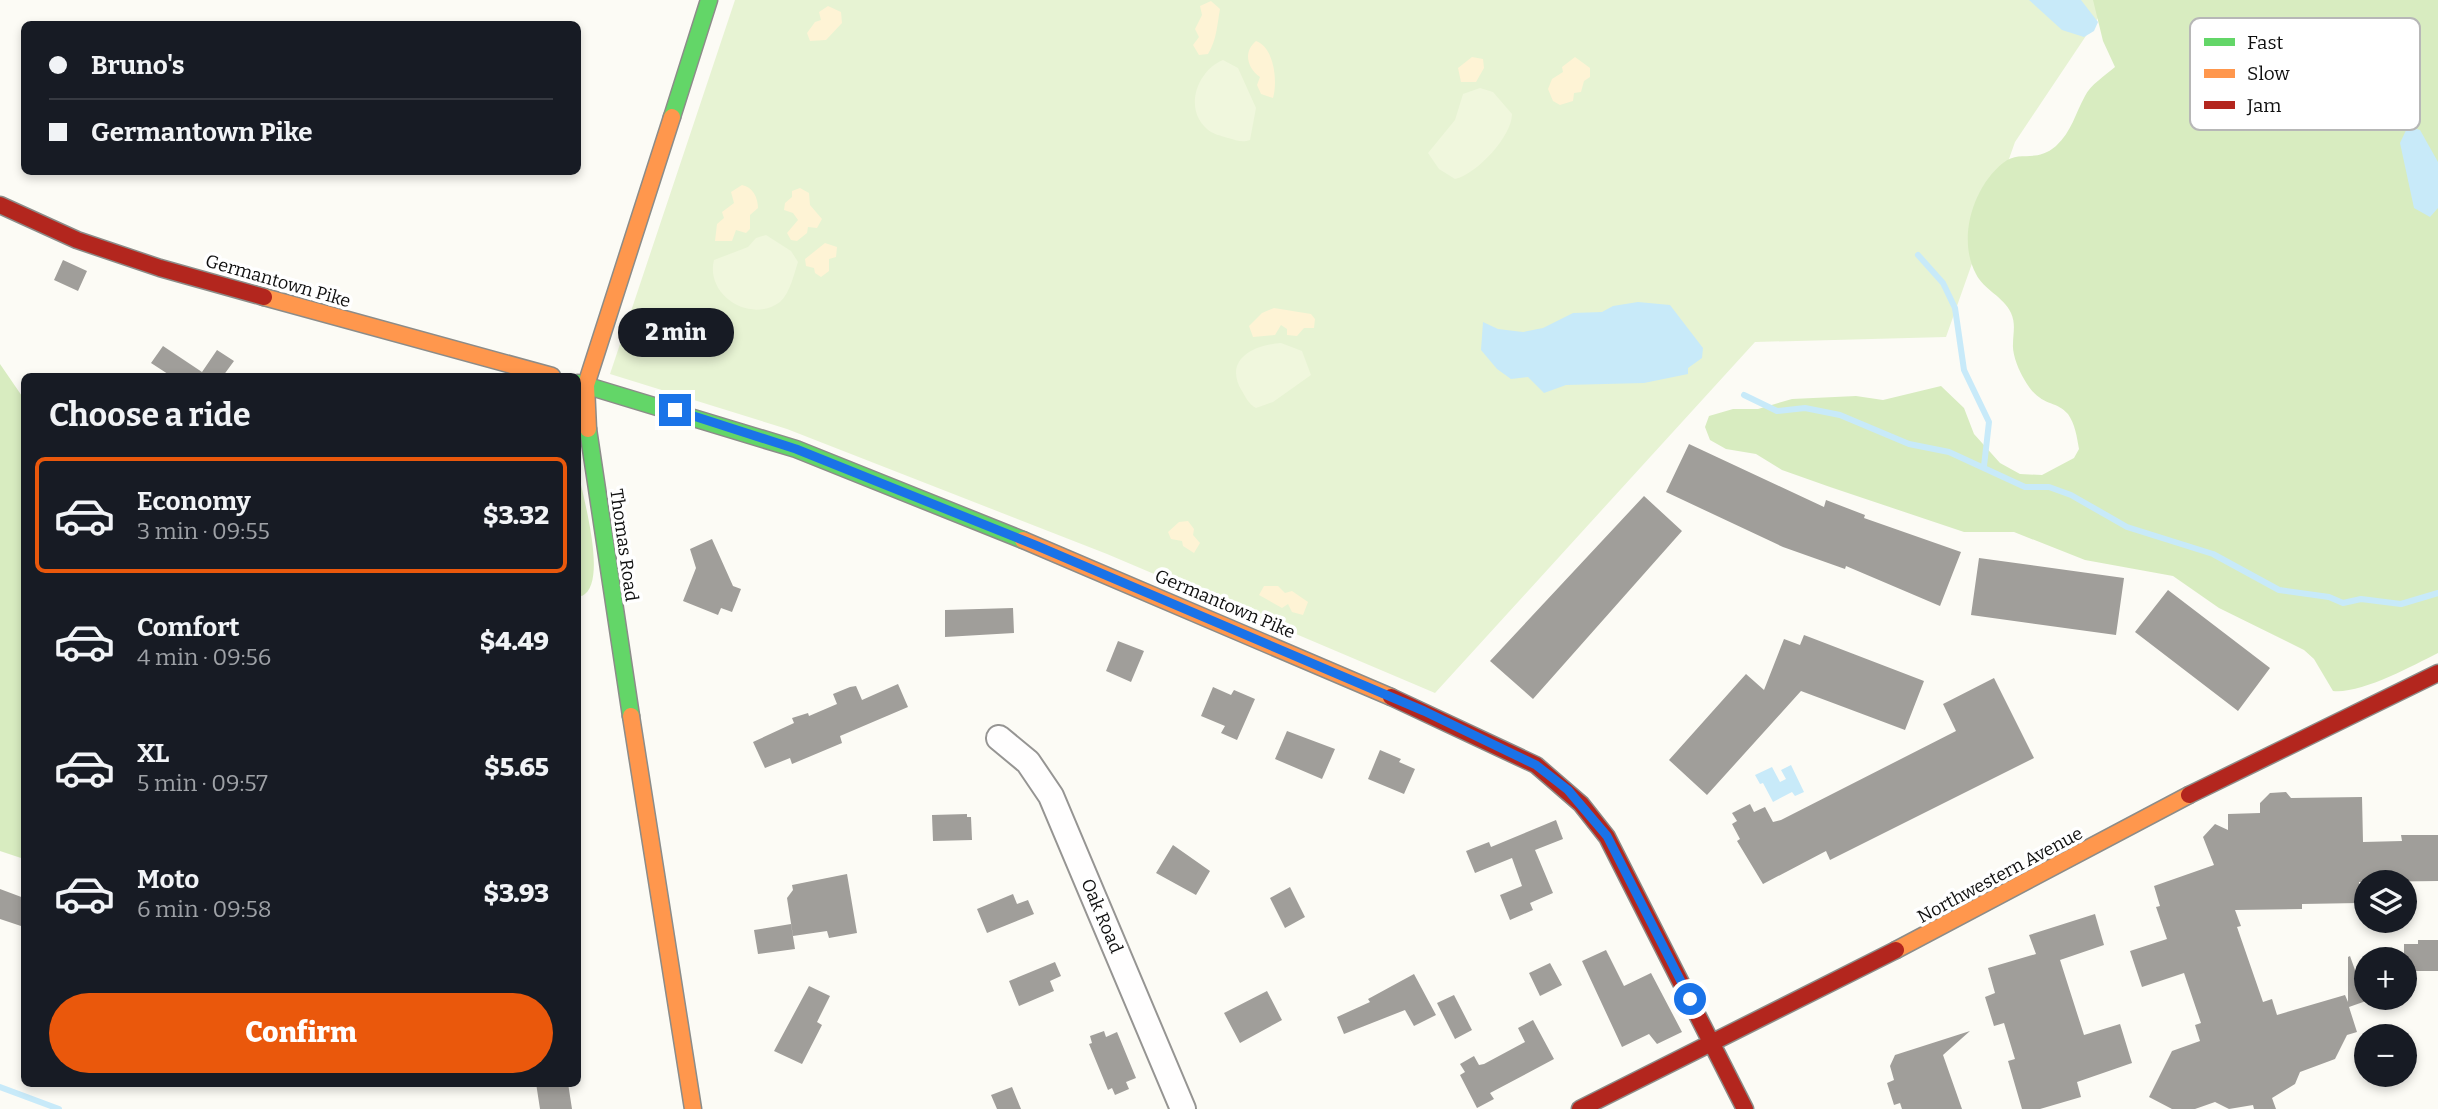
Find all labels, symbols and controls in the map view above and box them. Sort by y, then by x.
legend [2190,18,2420,130]
text: Fast [2247,31,2284,54]
text: Bruno's [91,50,185,81]
text: Slow [2247,62,2290,85]
text: Jam [2246,94,2281,117]
text: Germantown Pike [91,117,313,148]
street label: Germantown Pike [203,250,353,312]
callout: 2 min [617,308,733,358]
text: 2 min [645,318,707,346]
route end [659,394,691,426]
text: Choose a ride [49,396,250,434]
icon: car [53,484,116,547]
text: Economy [137,486,251,517]
street label: Thomas Road [605,487,643,603]
text: $3.32 [483,500,549,531]
text: 3 min · 09:55 [137,517,270,545]
street label: Germantown Pike [1152,565,1298,643]
icon: car [53,610,116,673]
text: Comfort [137,612,240,643]
text: $4.49 [480,626,549,657]
text: 4 min · 09:56 [137,643,271,671]
icon: car [53,736,116,799]
text: XL [137,738,169,769]
text: $5.65 [484,752,549,783]
text: 5 min · 09:57 [137,769,268,797]
street label: Northwestern Avenue [1914,822,2086,928]
icon: car [53,862,116,925]
text: Moto [137,864,199,895]
map controls [2354,870,2417,1087]
button: layers [2354,870,2417,933]
street label: Oak Road [1076,875,1128,957]
text: $3.93 [484,878,549,909]
text: 6 min · 09:58 [137,895,272,923]
button: + [2354,947,2417,1010]
route start [1674,983,1706,1015]
button: Confirm [49,993,553,1073]
button: − [2354,1024,2417,1087]

